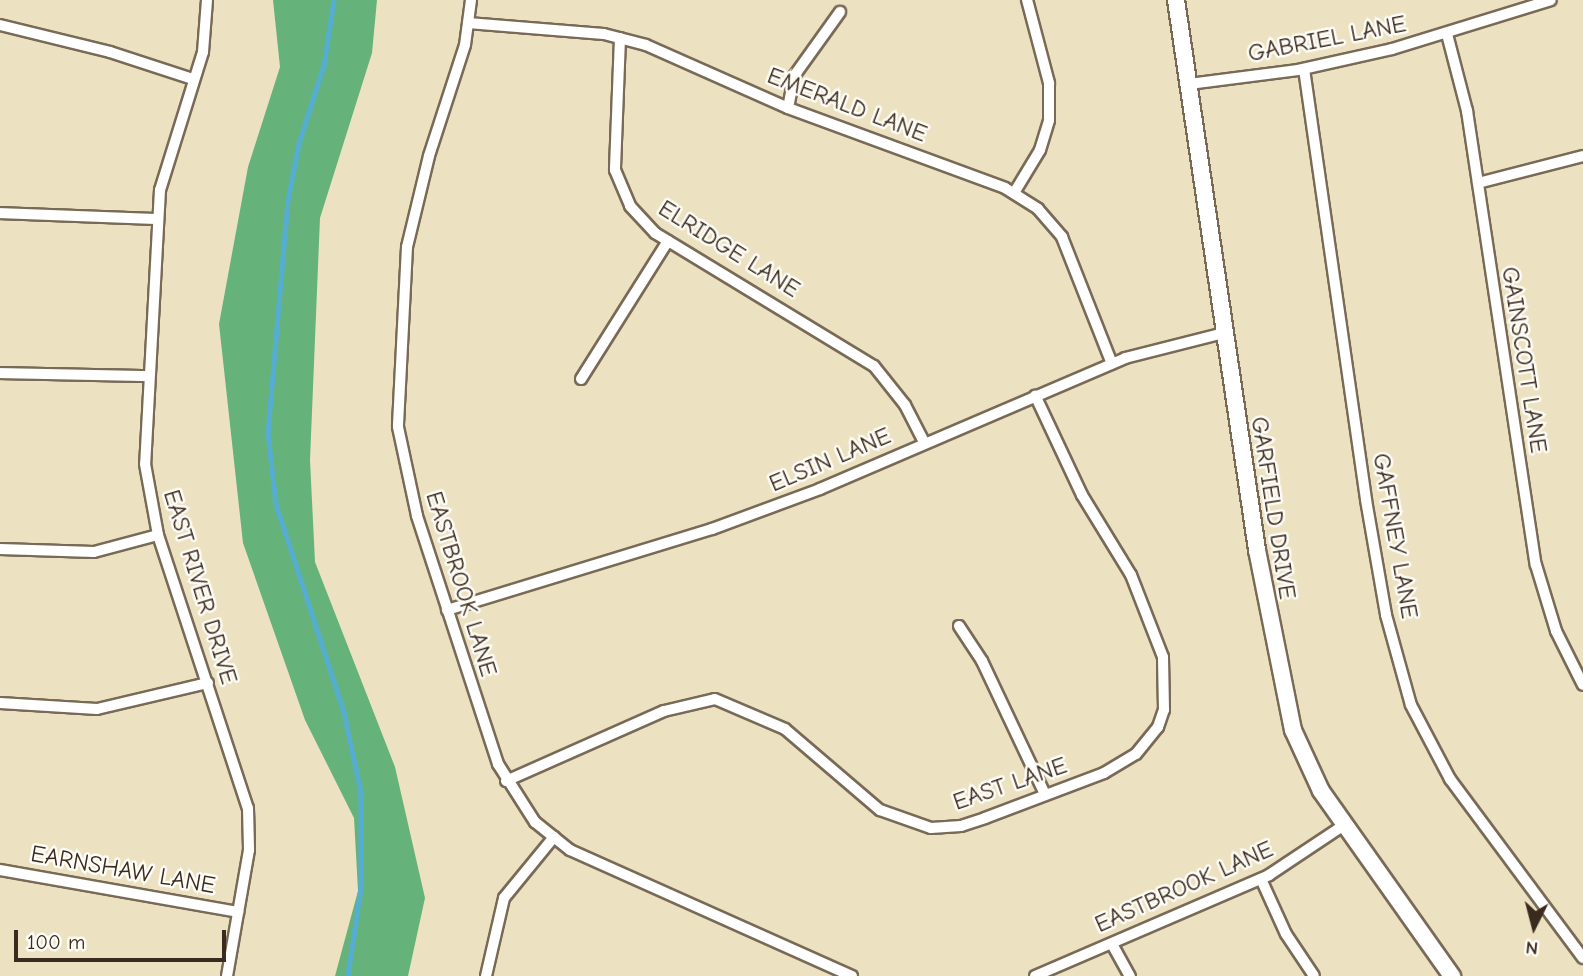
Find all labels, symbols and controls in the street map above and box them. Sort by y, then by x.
street label: GABRIEL LANE [1246,10,1408,68]
street label: EMERALD LANE [763,61,931,149]
street label: ELRIDGE LANE [653,194,805,304]
street label: GAINSCOTT LANE [1495,265,1553,455]
street label: GARFIELD DRIVE [1244,415,1302,601]
street label: ELSIN LANE [765,422,895,498]
street label: GAFFNEY LANE [1366,451,1424,621]
street label: EAST RIVER DRIVE [157,486,243,688]
street label: EASTBROOK LANE [419,488,503,680]
street label: EAST LANE [949,751,1071,817]
street label: EASTBROOK LANE [1090,835,1278,939]
street label: EARNSHAW LANE [28,840,218,900]
north arrow [1499,892,1569,962]
scale bar [18,916,229,960]
text: 100 m [27,930,85,954]
text: N [1525,936,1539,959]

